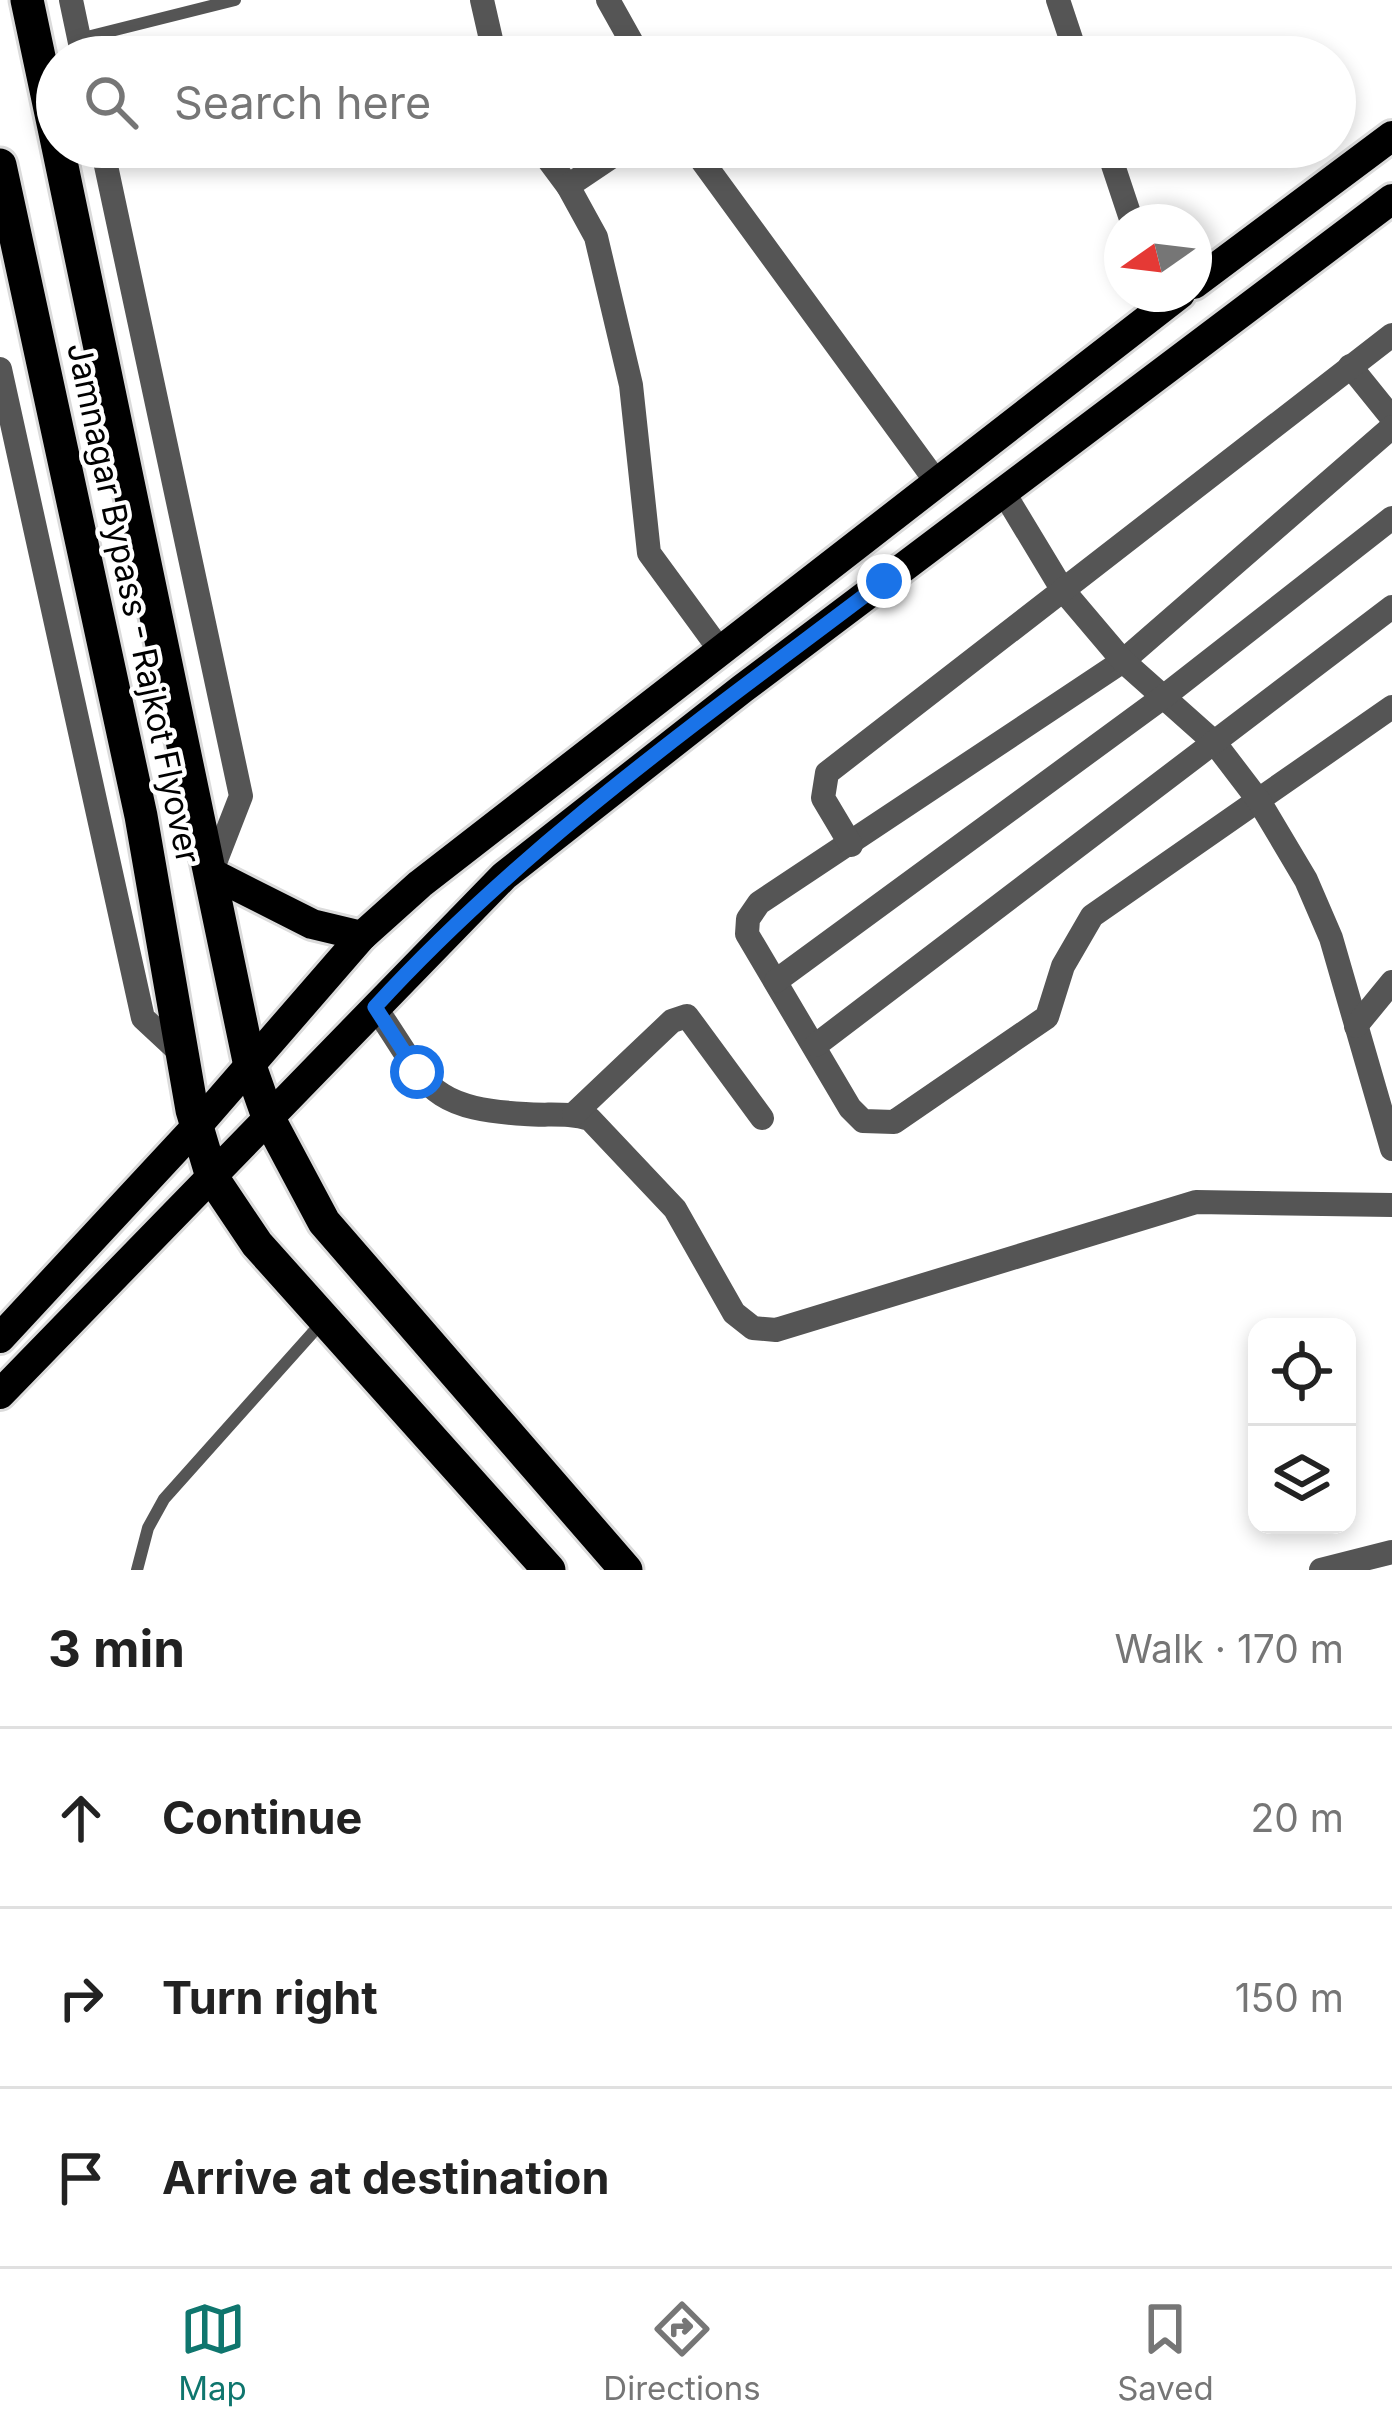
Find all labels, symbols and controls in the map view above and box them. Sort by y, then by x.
search box [36,36,1356,168]
icon: search [78,69,144,135]
text: Search here [174,75,431,130]
north arrow [1104,204,1212,312]
street label: Jamnagar Bypass - Rajkot Flyover [59,339,209,867]
route end [857,554,911,608]
route start [390,1045,444,1099]
map controls [1248,1318,1356,1534]
button: locate [1248,1318,1356,1426]
button: layers [1248,1426,1356,1534]
text: 3 min [48,1618,185,1679]
text: Walk · 170 m [1115,1625,1344,1672]
icon: ahead [48,1785,114,1851]
text: Continue [162,1790,362,1845]
text: 20 m [1250,1794,1344,1841]
icon: right [48,1965,114,2031]
text: Turn right [162,1970,378,2025]
text: 150 m [1235,1974,1344,2021]
icon: arrive [48,2145,114,2211]
text: Arrive at destination [162,2150,609,2205]
tab: Map [178,2296,247,2408]
tab: Directions [603,2296,761,2408]
tab: Saved [1117,2296,1214,2408]

